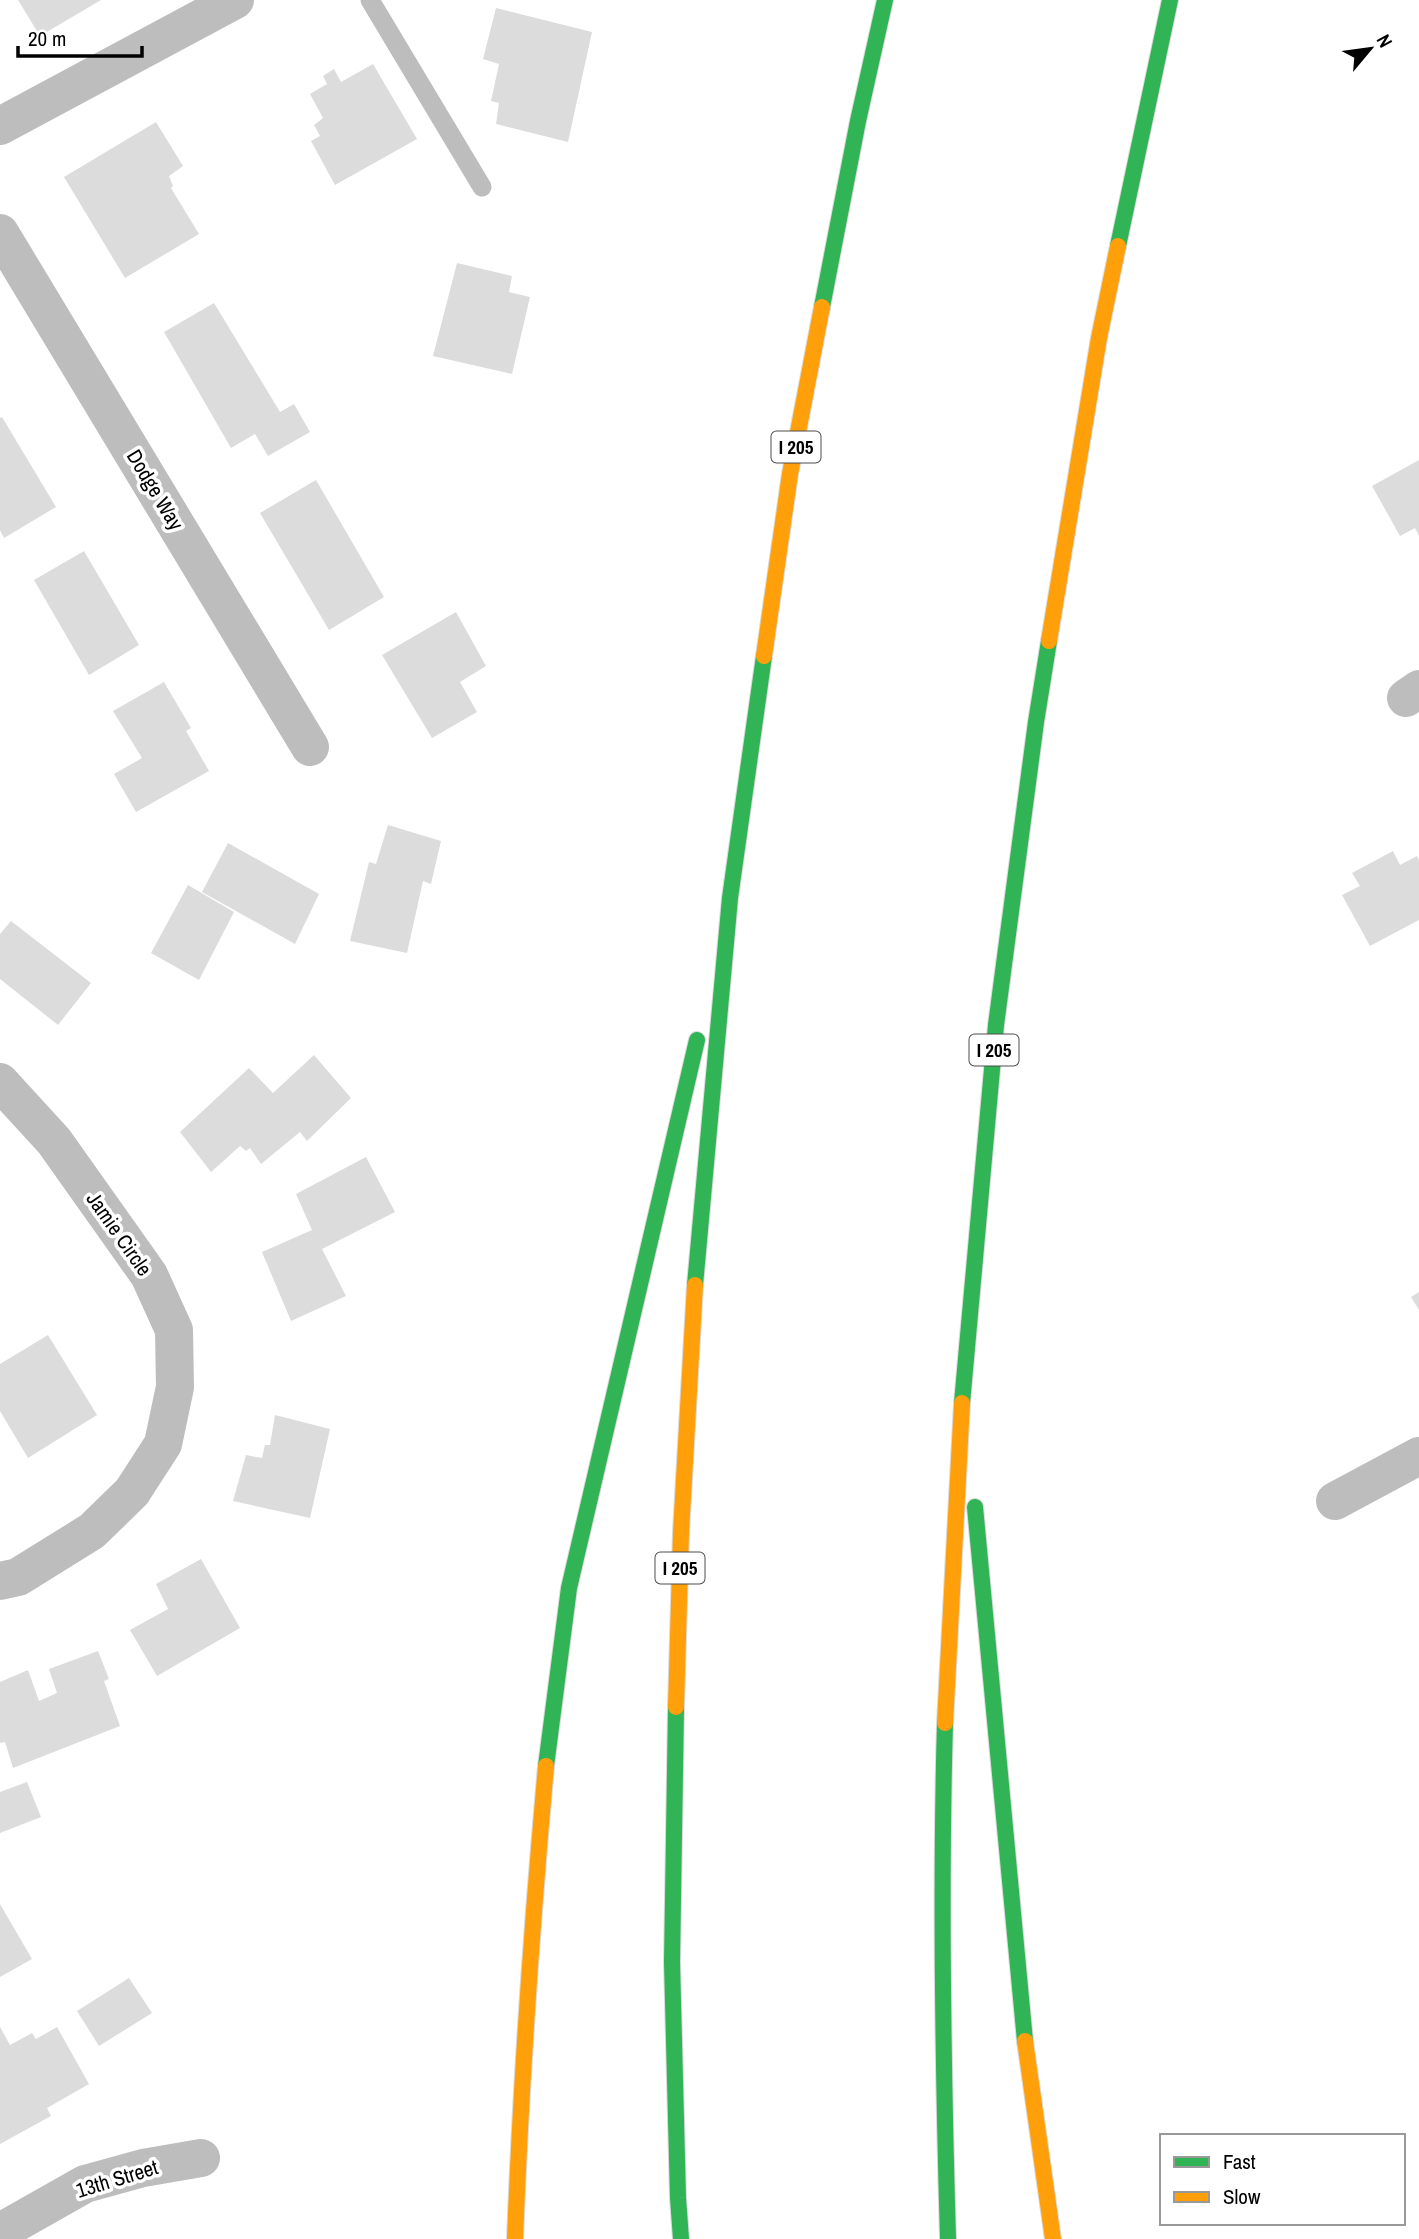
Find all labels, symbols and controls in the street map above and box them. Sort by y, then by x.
scale bar [18,14,142,58]
north arrow [1335,14,1405,84]
text: 20 m [28,24,66,53]
text: N [1371,30,1399,52]
road number: I 205 [772,432,820,462]
street label: Dodge Way [120,444,191,536]
road number: I 205 [970,1034,1018,1066]
street label: Jamie Circle [80,1186,159,1282]
road number: I 205 [656,1552,704,1584]
legend [1160,2134,1405,2225]
text: Fast [1223,2147,1256,2176]
street label: 13th Street [72,2152,162,2205]
text: Slow [1223,2182,1261,2211]

